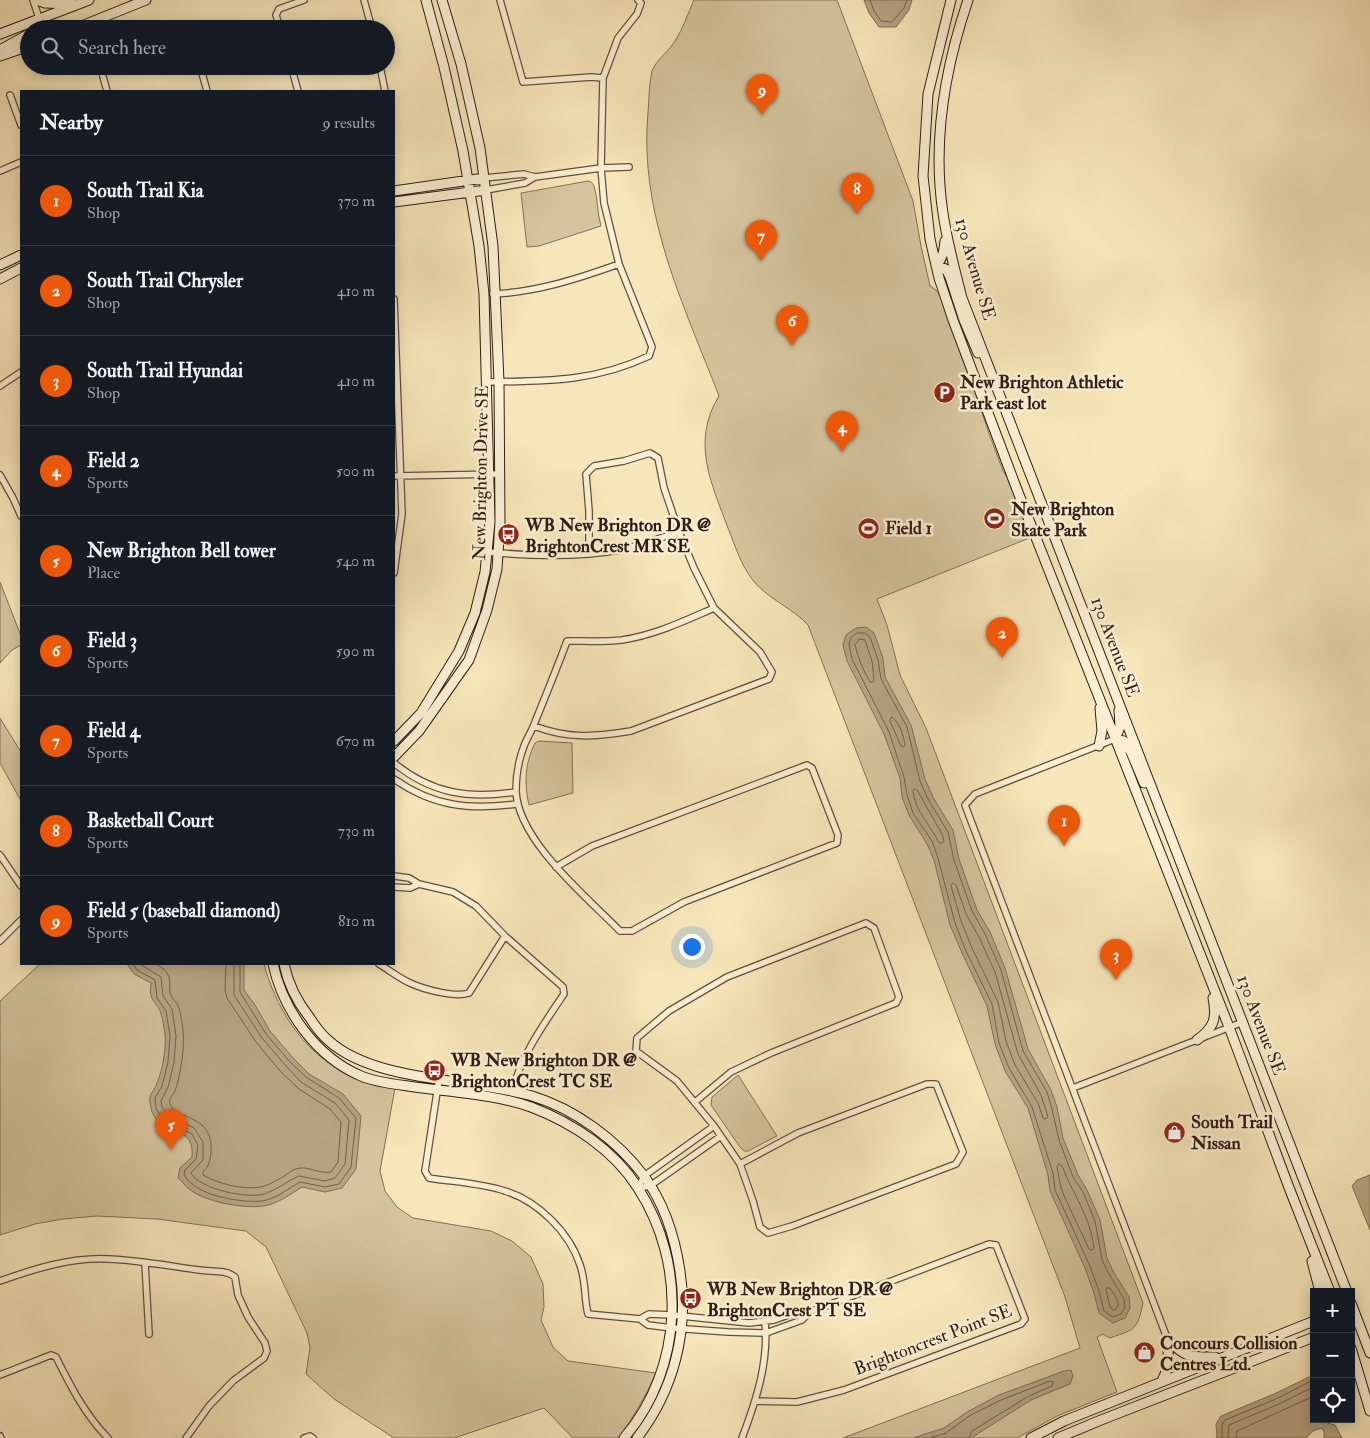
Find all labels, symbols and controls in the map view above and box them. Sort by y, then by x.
search box [20,20,395,75]
icon: search [38,34,66,62]
text: Search here [78,36,166,60]
pin: 9 [746,74,778,115]
text: Nearby [40,109,103,136]
text: 9 results [322,113,375,133]
pin: 8 [841,173,873,214]
text: South Trail Kia [87,179,204,203]
text: 1 [53,191,59,211]
text: 370 m [338,191,375,211]
text: Shop [87,203,120,223]
street label: 130 Avenue SE [949,215,1001,323]
pin: 7 [745,220,777,261]
text: South Trail Chrysler [87,269,243,293]
text: 2 [52,281,60,301]
text: 410 m [337,281,375,301]
text: Shop [87,293,120,313]
pin: 6 [776,305,808,346]
text: South Trail Hyundai [87,359,243,383]
text: 3 [53,371,59,391]
text: 410 m [337,371,375,391]
place label: New Brighton Athletic Park east lot [959,371,1124,415]
parking icon: New Brighton Athletic Park east lot [932,380,956,404]
text: Shop [87,383,120,403]
street label: New Brighton Drive SE [468,385,494,561]
pin: 4 [826,411,858,452]
text: Field 2 [87,449,139,473]
text: 4 [52,461,60,481]
text: 500 m [336,461,375,481]
text: Sports [87,473,128,493]
place label: New Brighton Skate Park [1010,498,1115,542]
sports icon: New Brighton Skate Park [983,507,1007,531]
place label: WB New Brighton DR @ BrightonCrest MR SE [524,514,711,558]
sports icon: Field 1 [857,516,881,540]
place label: Field 1 [885,517,932,540]
bus stop icon: WB New Brighton DR @ BrightonCrest MR SE [497,523,521,547]
text: New Brighton Bell tower [87,539,276,563]
text: 5 [52,551,60,571]
text: 540 m [336,551,375,571]
text: Place [87,563,120,583]
street label: 130 Avenue SE [1085,594,1145,700]
pin: 2 [986,617,1018,658]
text: Field 3 [87,629,137,653]
text: 6 [52,641,60,661]
text: 590 m [336,641,375,661]
text: Sports [87,653,128,673]
text: Field 4 [87,719,140,743]
text: 7 [52,731,60,751]
text: 670 m [336,731,375,751]
text: Sports [87,743,128,763]
pin: 1 [1048,805,1080,846]
text: Basketball Court [87,809,214,833]
text: 8 [52,821,60,841]
text: 730 m [338,821,375,841]
text: Sports [87,833,128,853]
text: Field 5 (baseball diamond) [87,899,280,923]
text: 9 [52,911,60,931]
text: 810 m [338,911,375,931]
text: Sports [87,923,128,943]
your location [679,934,705,960]
pin: 3 [1100,939,1132,980]
street label: 130 Avenue SE [1231,972,1291,1078]
place label: WB New Brighton DR @ BrightonCrest TC SE [450,1049,637,1093]
bus stop icon: WB New Brighton DR @ BrightonCrest TC SE [423,1058,447,1082]
pin: 5 [155,1109,187,1150]
place label: South Trail Nissan [1190,1111,1273,1155]
shop icon: South Trail Nissan [1163,1120,1187,1144]
place label: WB New Brighton DR @ BrightonCrest PT SE [706,1278,893,1322]
bus stop icon: WB New Brighton DR @ BrightonCrest PT SE [679,1287,703,1311]
map controls [1310,1288,1355,1423]
button: + [1310,1288,1355,1333]
street label: Brightoncrest Point SE [851,1299,1015,1381]
place label: Concours Collision Centres Ltd. [1160,1332,1298,1376]
button: − [1310,1333,1355,1378]
shop icon: Concours Collision Centres Ltd. [1132,1341,1156,1365]
button: locate [1310,1378,1355,1423]

